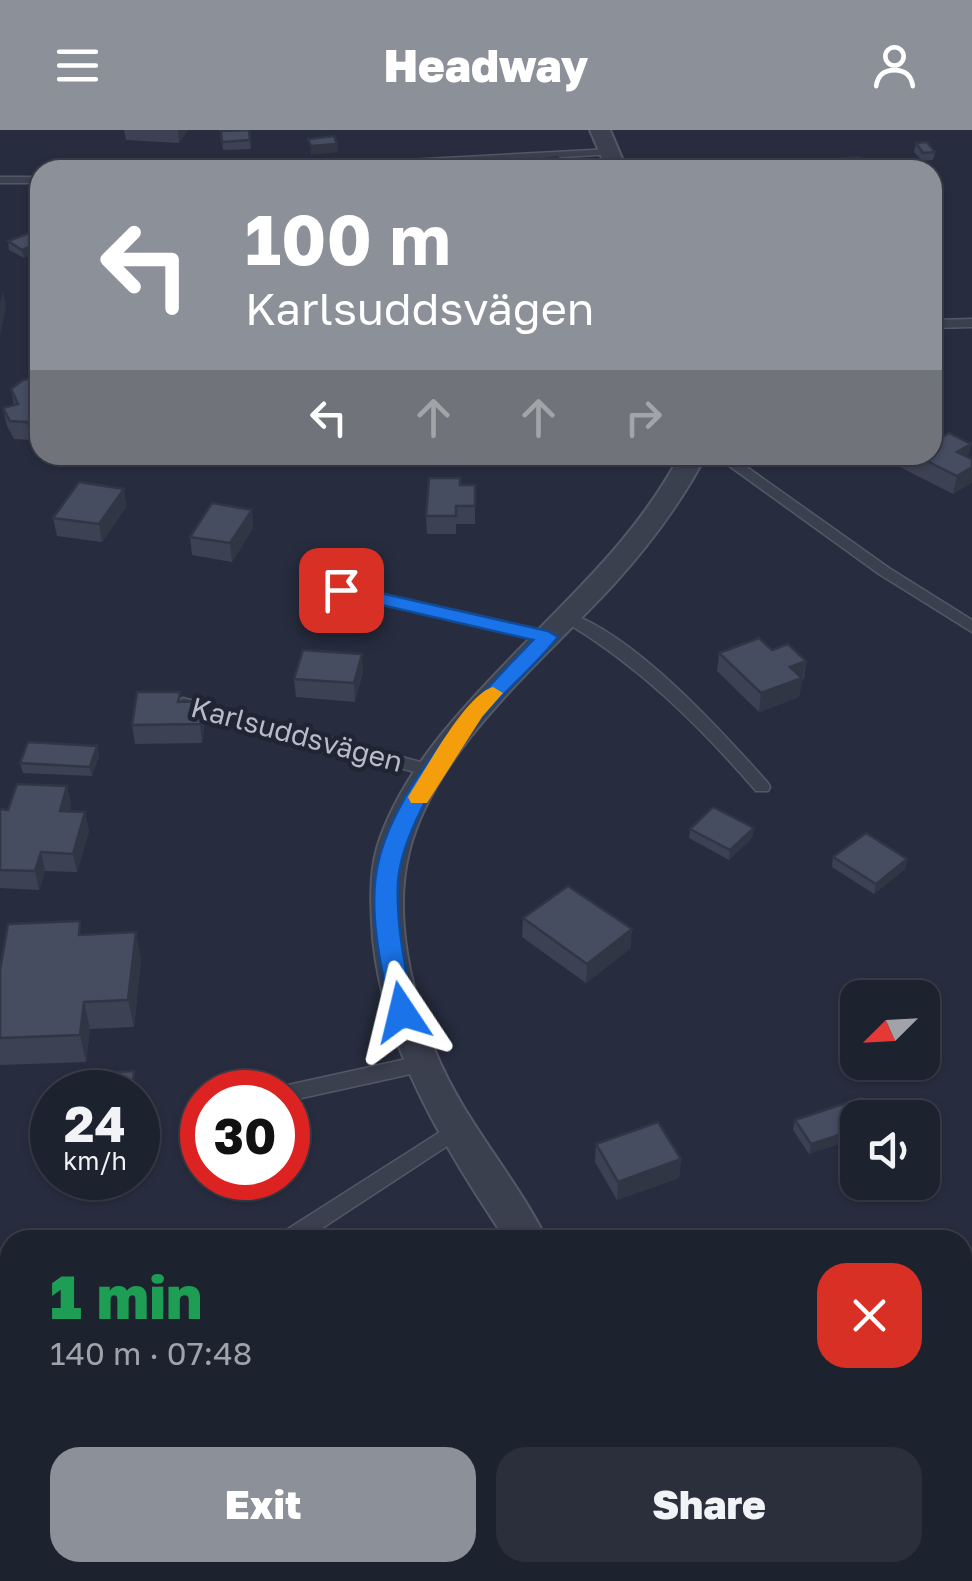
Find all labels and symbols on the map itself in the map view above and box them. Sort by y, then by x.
pin [299,548,384,633]
street label: Karlsuddsvägen [188,690,406,778]
position arrow [350,960,454,1064]
north arrow [840,980,940,1080]
speed limit sign: 30 [180,1070,310,1200]

